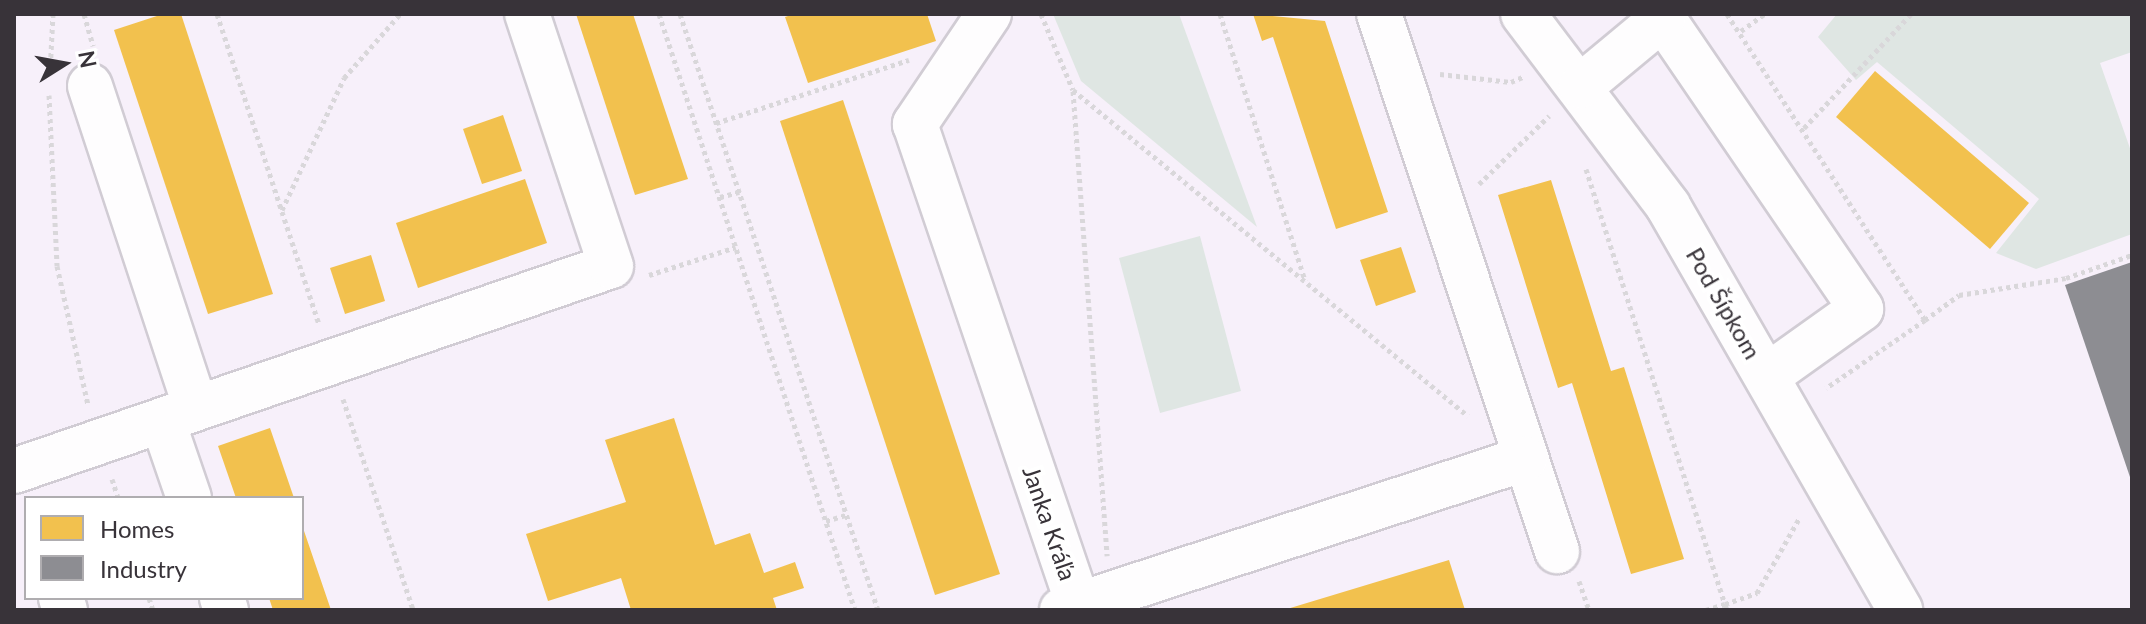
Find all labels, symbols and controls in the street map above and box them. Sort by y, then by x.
north arrow [24,24,104,104]
text: N [73,48,103,70]
street label: Pod Šípkom [1681,242,1767,364]
street label: Janka Kráľa [1017,462,1083,584]
legend [24,496,304,600]
text: Homes [100,514,174,543]
text: Industry [100,554,187,583]

